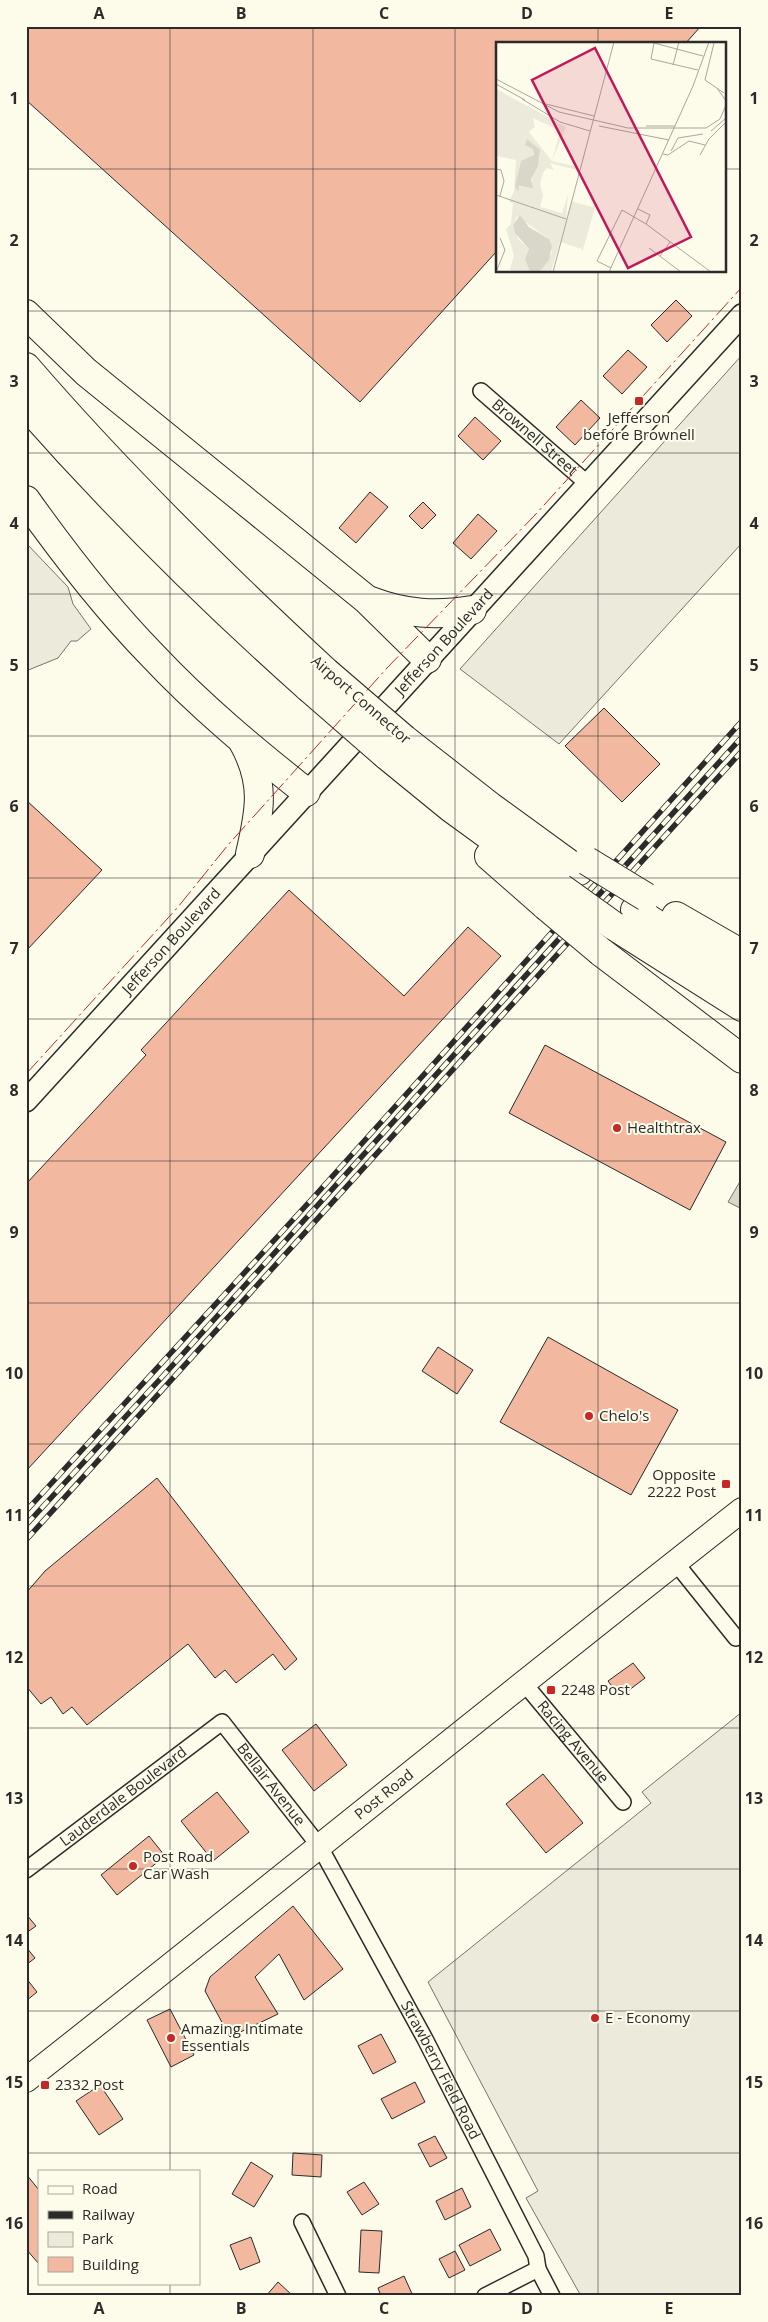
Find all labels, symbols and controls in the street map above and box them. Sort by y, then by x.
text: A [93,2,105,24]
text: B [236,2,246,24]
text: C [379,2,389,24]
text: D [521,2,533,24]
text: E [665,2,674,24]
inset map [496,42,726,272]
text: 1 [9,87,19,109]
text: 1 [749,87,759,109]
text: 2 [9,229,19,251]
text: 2 [749,229,759,251]
text: 3 [9,370,19,392]
text: 3 [749,370,759,392]
street label: Brownell Street [488,394,582,480]
marker: Jefferson before Brownell [633,395,645,407]
place label: Jefferson before Brownell [583,407,695,444]
text: 4 [9,512,19,534]
text: 4 [749,512,759,534]
street label: Jefferson Boulevard [388,584,497,700]
street label: Airport Connector [308,650,416,748]
text: 5 [9,654,19,676]
text: 5 [749,654,759,676]
text: 6 [9,795,19,817]
text: 6 [749,795,759,817]
street label: Jefferson Boulevard [116,883,225,1000]
text: 7 [9,937,19,959]
text: 7 [749,937,759,959]
text: 8 [9,1079,19,1101]
text: 8 [749,1079,759,1101]
place label: Healthtrax [627,1117,701,1137]
marker: Healthtrax [611,1122,623,1134]
text: 9 [9,1221,19,1243]
text: 9 [749,1221,759,1243]
text: 10 [5,1362,23,1384]
text: 10 [745,1362,763,1384]
place label: Chelo's [599,1405,649,1425]
marker: Chelo's [583,1410,595,1422]
place label: Opposite 2222 Post [647,1464,716,1501]
marker: Opposite 2222 Post [720,1478,732,1490]
text: 11 [5,1504,23,1526]
text: 11 [745,1504,763,1526]
text: 12 [5,1646,23,1668]
text: 12 [745,1646,763,1668]
place label: 2248 Post [561,1679,630,1699]
marker: 2248 Post [545,1684,557,1696]
street label: Racing Avenue [533,1696,614,1787]
street label: Bellair Avenue [233,1738,311,1829]
street label: Lauderdale Boulevard [55,1741,190,1850]
street label: Post Road [350,1764,417,1824]
text: 13 [5,1787,23,1809]
text: 13 [745,1787,763,1809]
place label: Post Road Car Wash [143,1846,213,1883]
marker: Post Road Car Wash [127,1860,139,1872]
text: 14 [5,1929,23,1951]
text: 14 [745,1929,763,1951]
street label: Strawberry Field Road [397,1997,486,2142]
place label: E - Economy [605,2007,691,2027]
marker: E - Economy [589,2012,601,2024]
place label: Amazing Intimate Essentials [181,2018,303,2055]
marker: Amazing Intimate Essentials [165,2032,177,2044]
text: 15 [5,2071,23,2093]
text: 15 [745,2071,763,2093]
place label: 2332 Post [55,2074,124,2094]
marker: 2332 Post [39,2079,51,2091]
legend [38,2170,200,2284]
text: Road [82,2178,118,2198]
text: Railway [82,2204,135,2224]
text: 16 [5,2212,23,2234]
text: 16 [745,2212,763,2234]
text: Park [82,2228,113,2248]
text: Building [82,2254,139,2274]
text: A [93,2297,105,2319]
text: B [236,2297,246,2319]
text: C [379,2297,389,2319]
text: D [521,2297,533,2319]
text: E [665,2297,674,2319]

